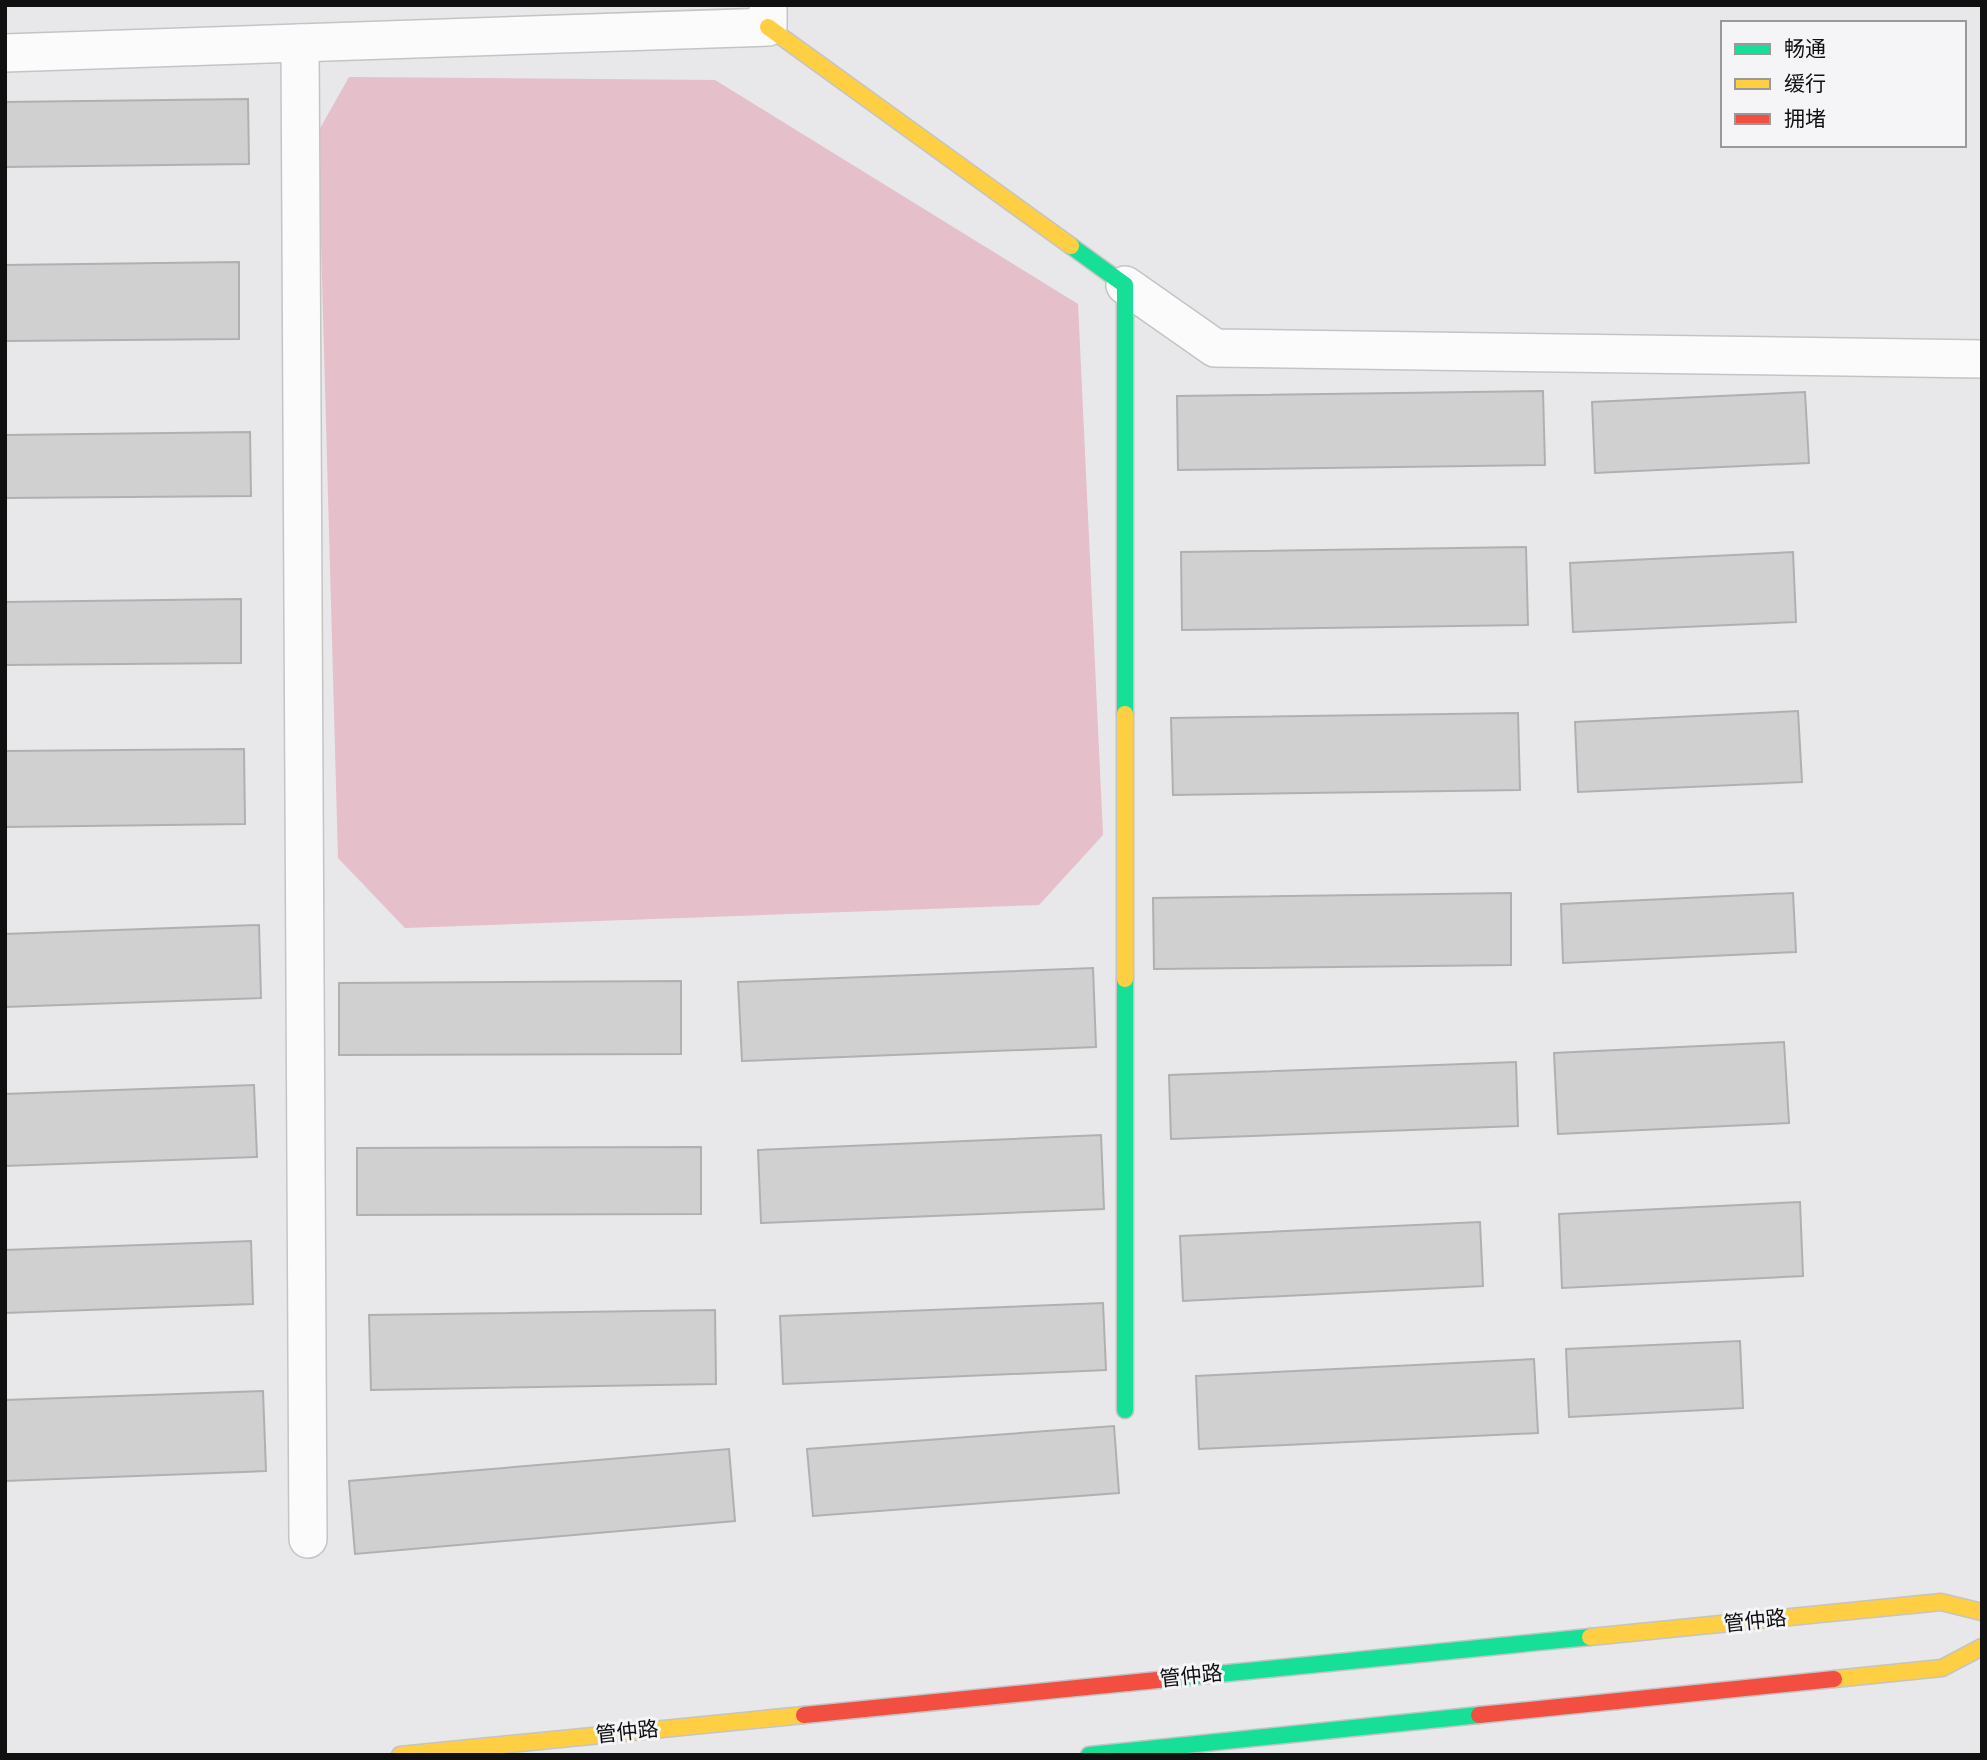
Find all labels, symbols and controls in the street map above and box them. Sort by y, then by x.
legend [1721,21,1966,147]
text: 畅通 [1784,35,1826,63]
text: 缓行 [1784,70,1826,98]
text: 拥堵 [1784,105,1826,133]
street label: 管仲路 [1722,1604,1788,1638]
street label: 管仲路 [1158,1659,1224,1693]
street label: 管仲路 [594,1715,660,1749]

